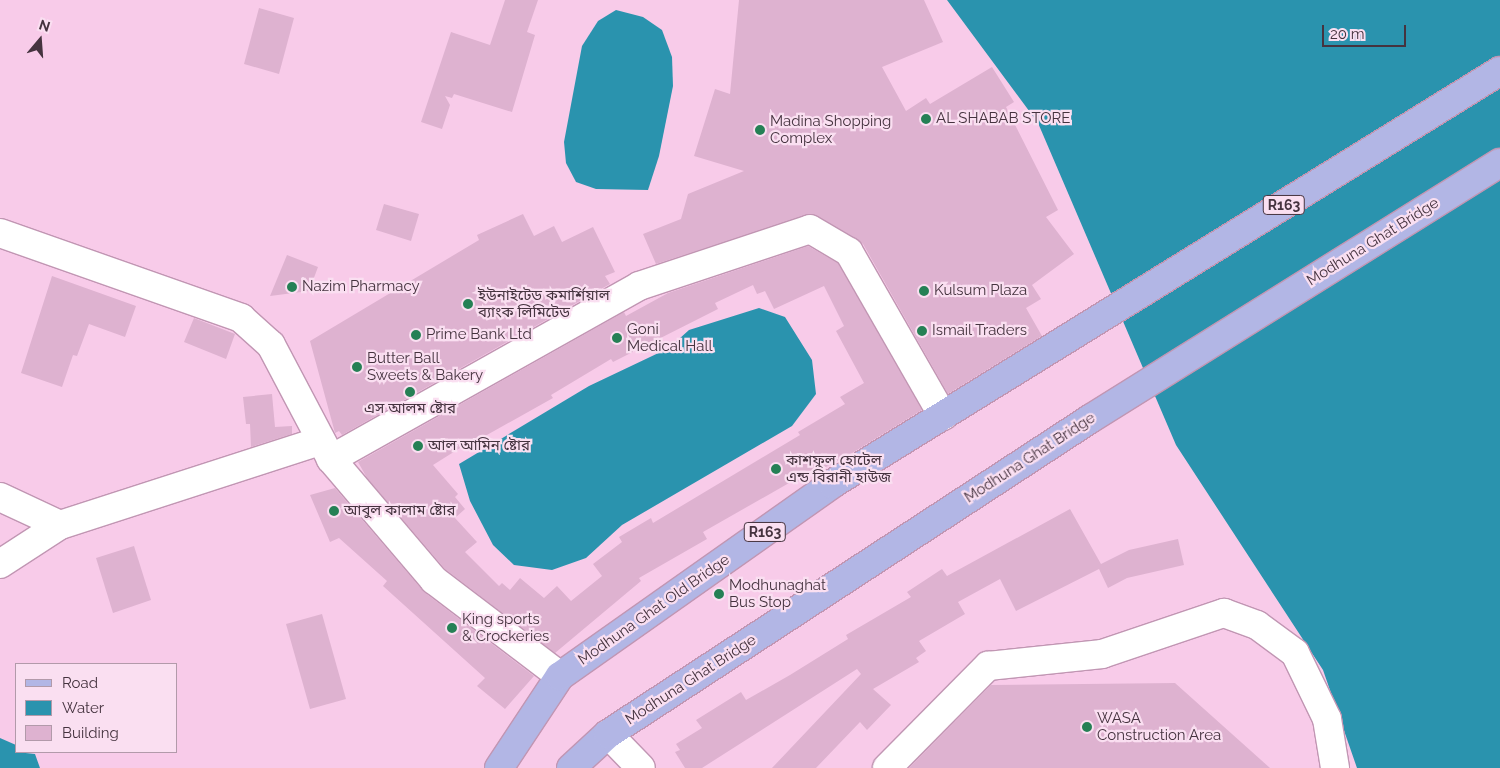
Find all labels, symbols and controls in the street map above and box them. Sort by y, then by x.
north arrow [15,15,65,65]
scale bar [1325,15,1409,47]
text: N [37,16,52,35]
text: 20 m [1330,25,1365,43]
place label: AL SHABAB STORE [936,110,1071,128]
place label: Madina Shopping Complex [770,112,891,147]
marker: AL SHABAB STORE [920,113,932,125]
marker: Madina Shopping Complex [754,124,766,136]
road number: R163 [1263,194,1305,216]
street label: Modhuna Ghat Bridge [1304,194,1442,290]
place label: Nazim Pharmacy [302,278,420,296]
marker: Nazim Pharmacy [286,281,298,293]
place label: Kulsum Plaza [934,282,1027,300]
marker: Kulsum Plaza [918,285,930,297]
place label: ইউনাইটেড কমার্শিয়াল ব্যাংক লিমিটেড [478,286,610,321]
marker: ইউনাইটেড কমার্শিয়াল ব্যাংক লিমিটেড [462,298,474,310]
place label: Goni Medical Hall [627,320,713,355]
place label: Ismail Traders [932,322,1028,340]
marker: Ismail Traders [916,325,928,337]
place label: Prime Bank Ltd [426,326,532,344]
marker: Prime Bank Ltd [410,329,422,341]
marker: Goni Medical Hall [611,332,623,344]
place label: Butter Ball Sweets & Bakery [367,349,483,384]
marker: Butter Ball Sweets & Bakery [351,361,363,373]
marker: এস আলম ষ্টোর [404,386,416,398]
place label: এস আলম ষ্টোর [364,400,456,418]
street label: Modhuna Ghat Bridge [961,409,1099,507]
place label: আল আমিন ষ্টোর [428,437,530,455]
marker: আল আমিন ষ্টোর [412,440,424,452]
place label: কাশফুল হোটেল এন্ড বিরানী হাউজ [786,451,891,486]
marker: কাশফুল হোটেল এন্ড বিরানী হাউজ [770,463,782,475]
place label: আবুল কালাম ষ্টোর [344,502,455,520]
marker: আবুল কালাম ষ্টোর [328,505,340,517]
road number: R163 [744,520,786,544]
street label: Modhuna Ghat Old Bridge [575,551,733,669]
place label: Modhunaghat Bus Stop [729,576,826,611]
marker: Modhunaghat Bus Stop [713,588,725,600]
place label: King sports & Crockeries [462,610,549,645]
marker: King sports & Crockeries [446,622,458,634]
street label: Modhuna Ghat Bridge [622,631,760,729]
legend [15,663,178,753]
text: Road [62,674,98,692]
text: Water [62,699,104,717]
place label: WASA Construction Area [1097,709,1222,744]
marker: WASA Construction Area [1081,721,1093,733]
text: Building [62,724,119,742]

